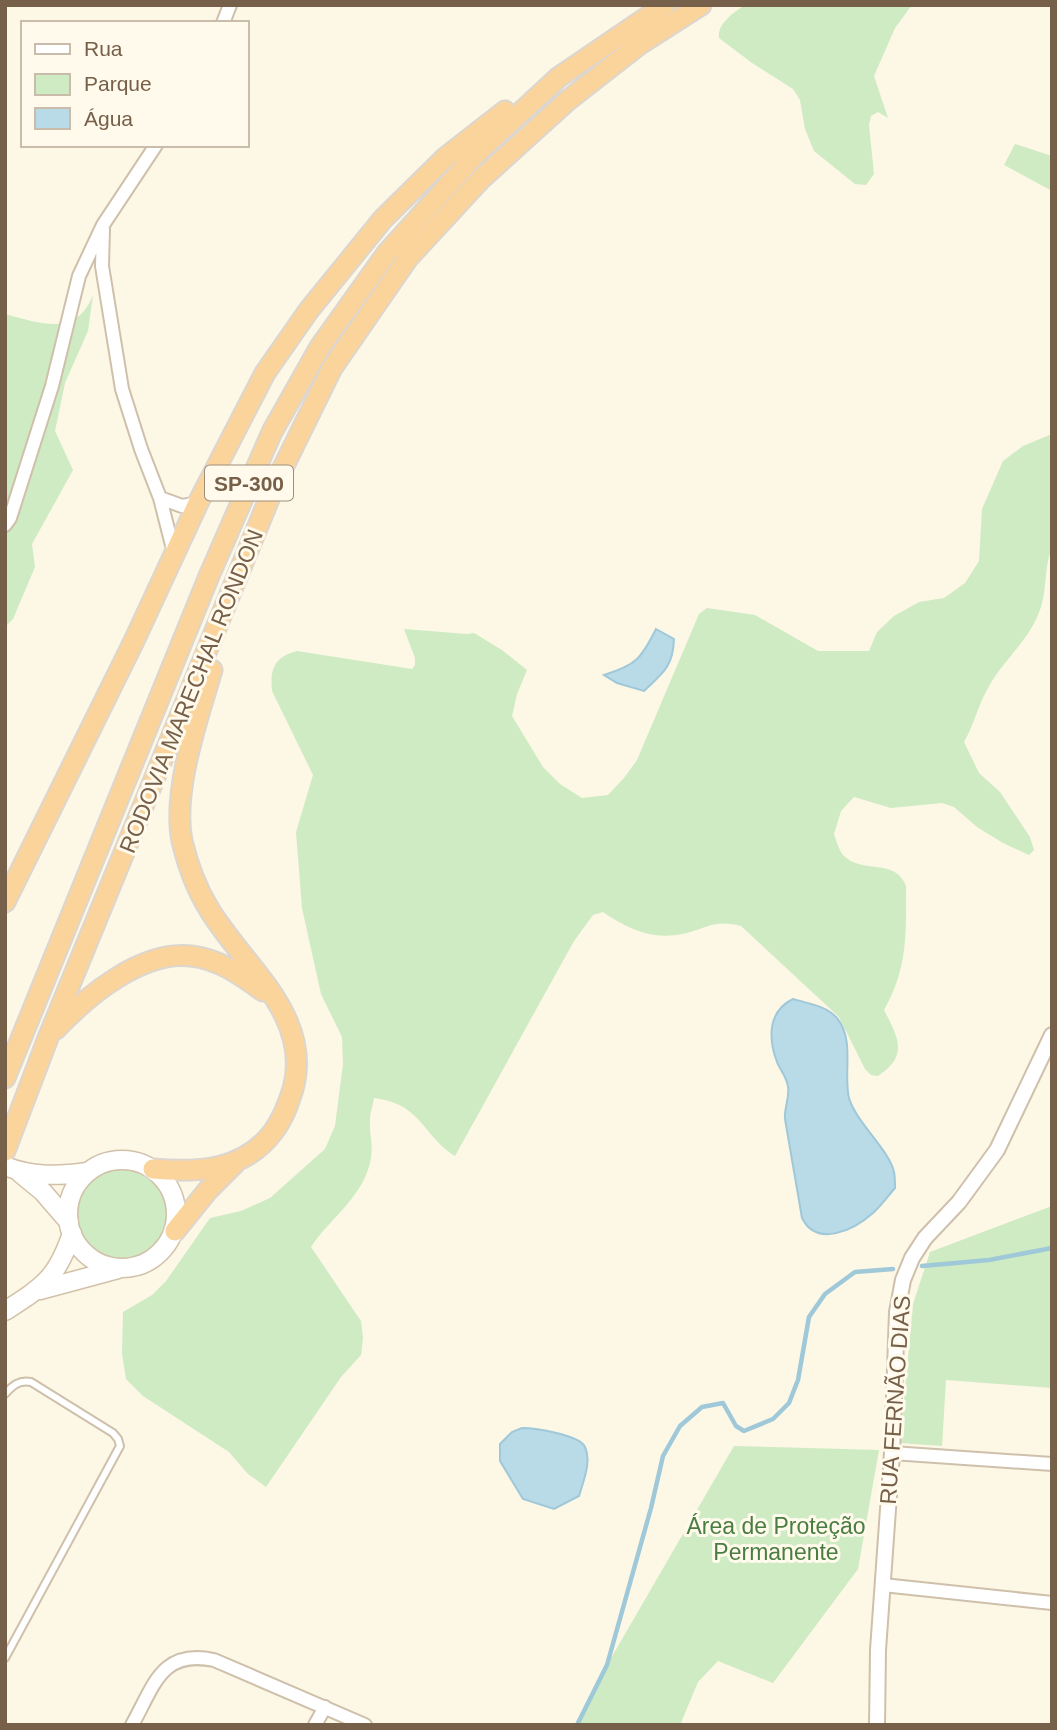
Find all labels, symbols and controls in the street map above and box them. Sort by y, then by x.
legend [21,21,248,147]
text: Rua [84,37,123,60]
text: Parque [84,72,152,95]
text: Água [84,107,133,130]
road number: SP-300 [205,466,293,500]
street label: RODOVIA MARECHAL RONDON [114,525,268,857]
street label: RUA FERNÃO DIAS [875,1295,915,1505]
park label: Área de Proteção Permanente [686,1513,866,1565]

